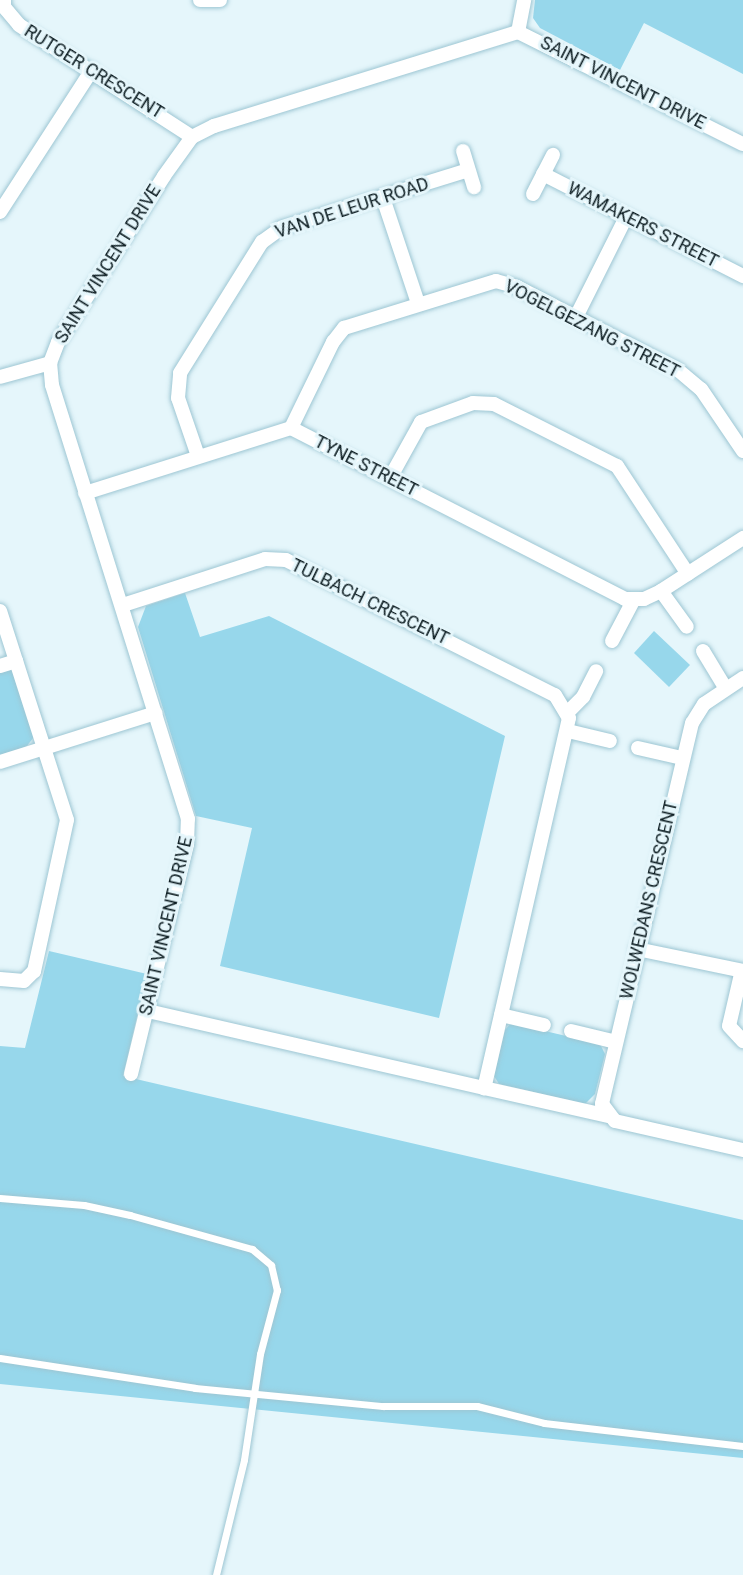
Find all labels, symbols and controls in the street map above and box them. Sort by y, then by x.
street label: RUTGER CRESCENT [20,20,168,124]
street label: SAINT VINCENT DRIVE [536,32,710,134]
street label: VAN DE LEUR ROAD [272,173,432,243]
street label: WAMAKERS STREET [564,178,722,272]
street label: SAINT VINCENT DRIVE [50,180,166,348]
street label: VOGELGEZANG STREET [501,275,683,383]
street label: TYNE STREET [311,431,421,501]
street label: TULBACH CRESCENT [288,554,452,650]
street label: WOLWEDANS CRESCENT [616,799,682,1001]
street label: SAINT VINCENT DRIVE [135,834,197,1018]

